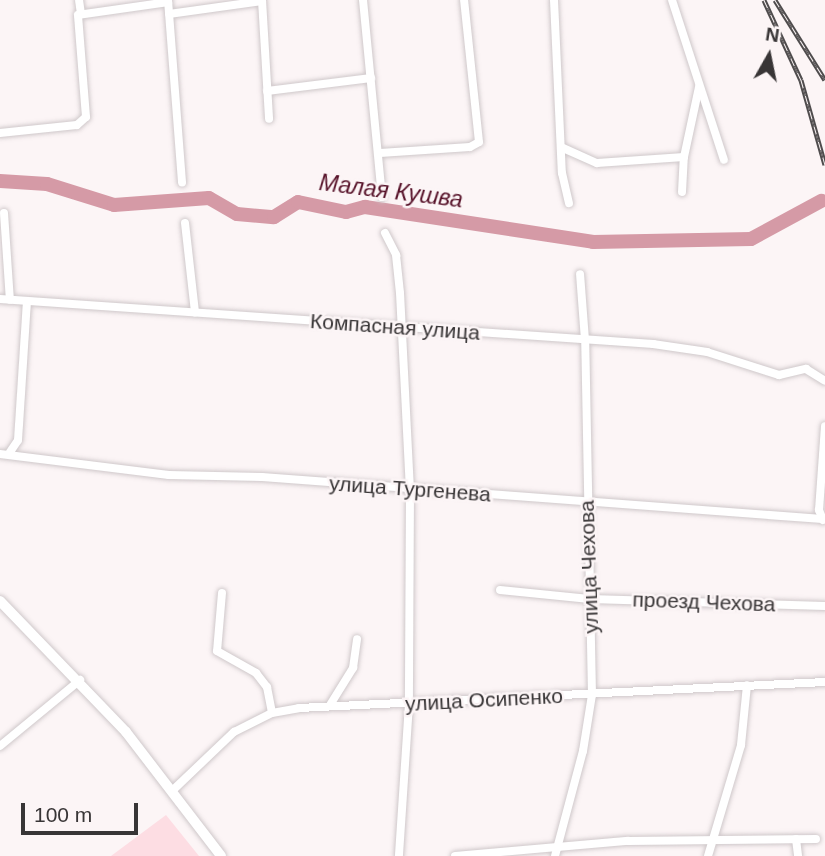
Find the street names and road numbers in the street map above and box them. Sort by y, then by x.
street label: Компасная улица [309,308,481,346]
street label: улица Тургенева [328,471,492,507]
street label: улица Чехова [574,500,604,634]
street label: проезд Чехова [632,587,776,617]
street label: улица Осипенко [405,683,563,717]

